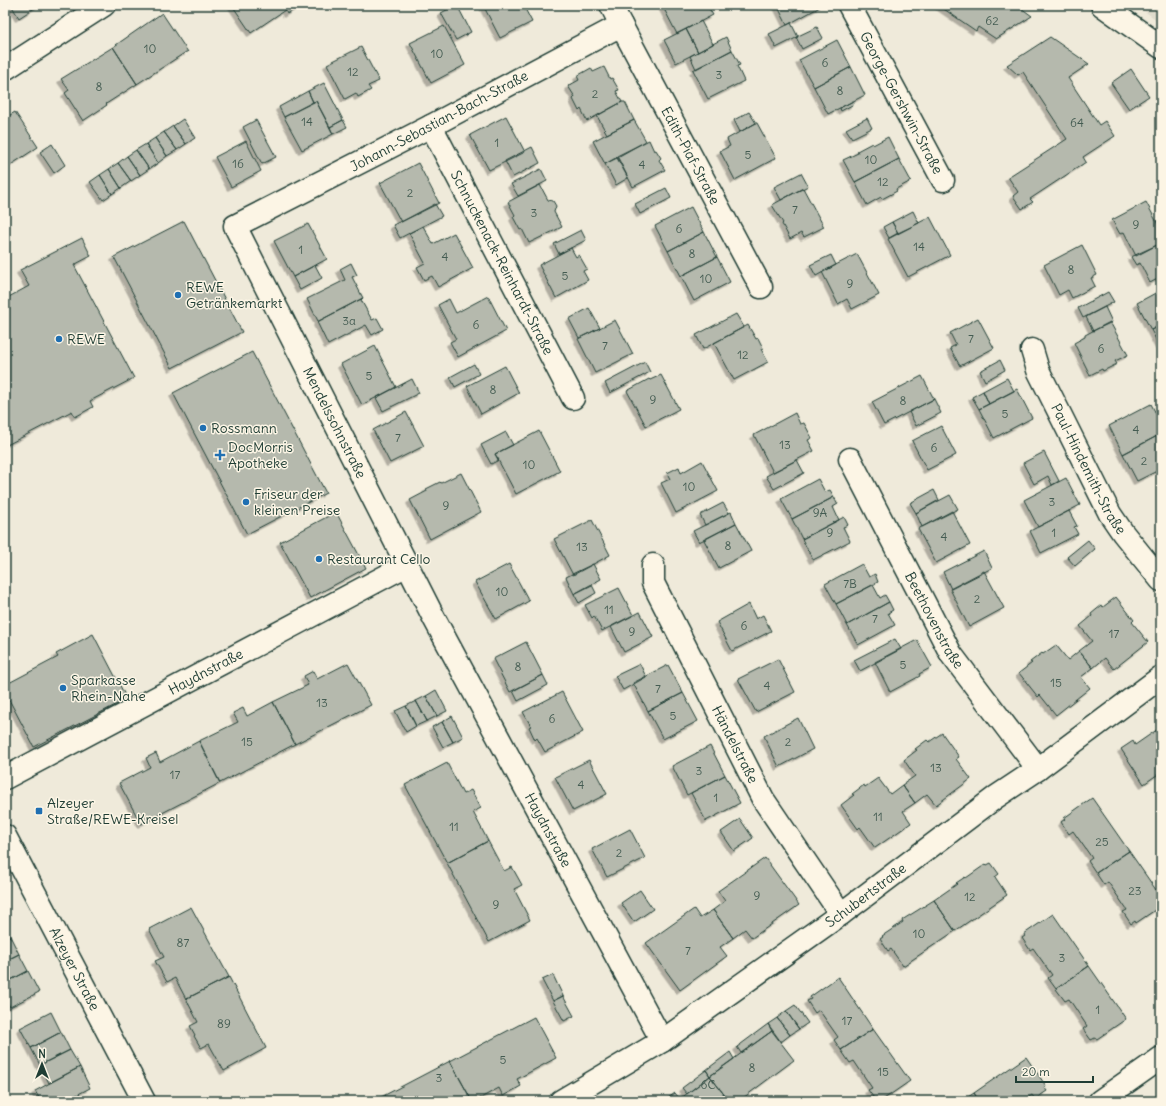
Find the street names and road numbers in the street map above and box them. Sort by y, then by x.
street label: George-Gershwin-Straße [856,29,947,177]
street label: Johann-Sebastian-Bach-Straße [347,66,531,176]
street label: Edith-Piaf-Straße [657,103,724,208]
street label: Schnuckenack-Reinhardt-Straße [447,167,558,358]
street label: Mendelssohnstraße [299,364,371,481]
street label: Paul-Hindemith-Straße [1047,400,1130,538]
street label: Beethovenstraße [901,569,968,672]
street label: Haydnstraße [165,645,246,699]
street label: Händelstraße [708,702,762,786]
street label: Haydnstraße [521,790,576,870]
street label: Schubertstraße [822,859,910,931]
street label: Alzeyer Straße [45,924,104,1014]

